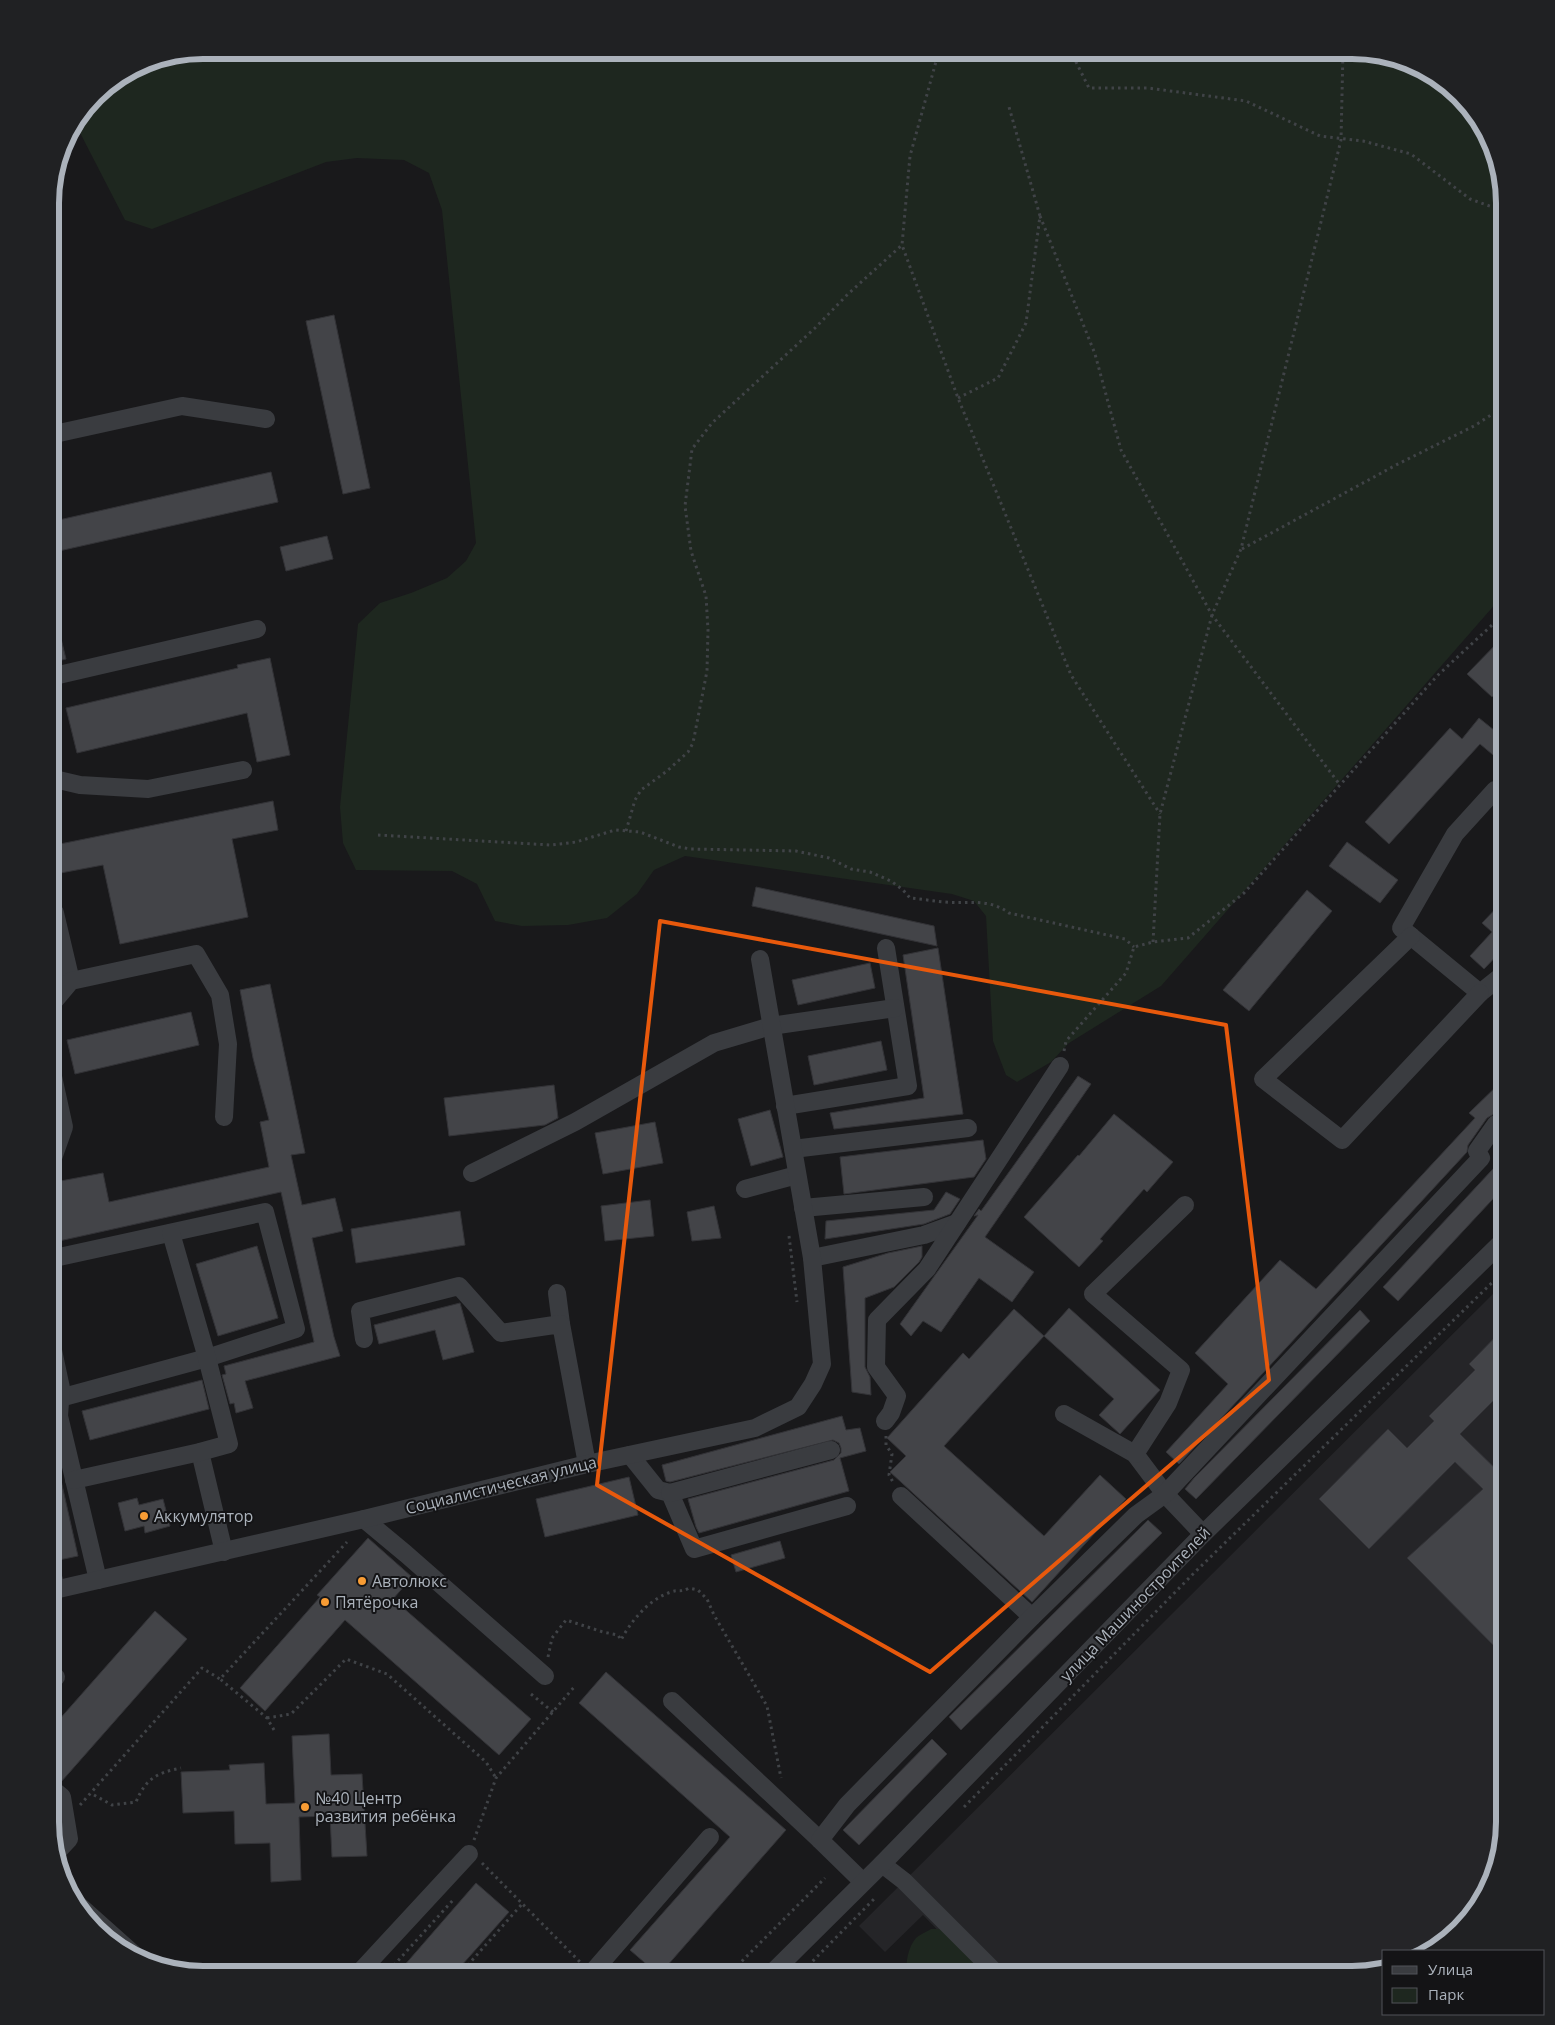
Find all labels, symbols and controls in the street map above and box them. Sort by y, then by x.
street label: Социалистическая улица [403,1451,599,1519]
place label: Аккумулятор [154,1505,253,1527]
marker: Аккумулятор [138,1510,150,1522]
street label: улица Машиностроителей [1055,1522,1215,1686]
place label: Автолюкс [372,1570,447,1592]
marker: Автолюкс [356,1575,368,1587]
place label: Пятёрочка [335,1591,418,1613]
marker: Пятёрочка [319,1596,331,1608]
place label: №40 Центр развития ребёнка [315,1787,456,1827]
marker: №40 Центр развития ребёнка [299,1801,311,1813]
legend [1382,1950,1545,2015]
text: Улица [1428,1959,1473,1979]
text: Парк [1428,1984,1464,2004]

